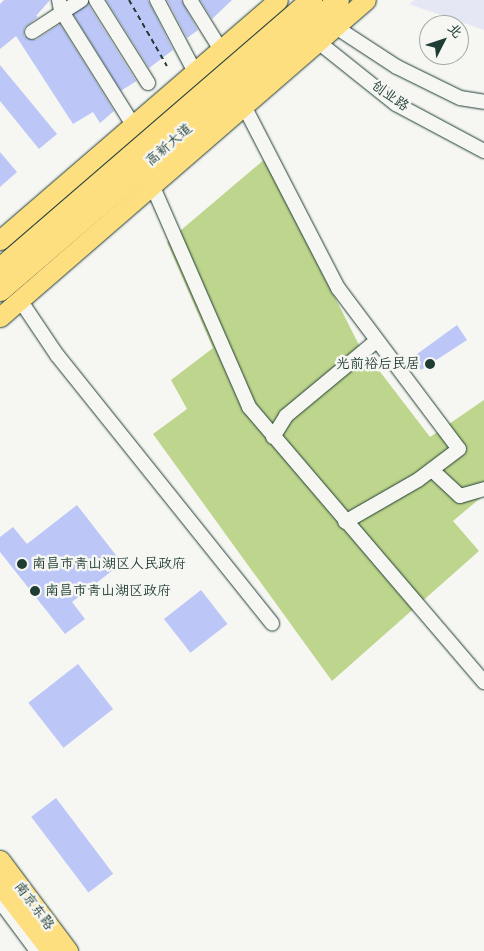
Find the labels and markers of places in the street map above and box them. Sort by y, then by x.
place label: 光前裕后民居 [336,356,420,372]
marker: 光前裕后民居 [424,358,436,370]
place label: 南昌市青山湖区人民政府 [32,556,186,572]
marker: 南昌市青山湖区人民政府 [16,558,28,570]
place label: 南昌市青山湖区政府 [45,583,171,599]
marker: 南昌市青山湖区政府 [29,585,41,597]

